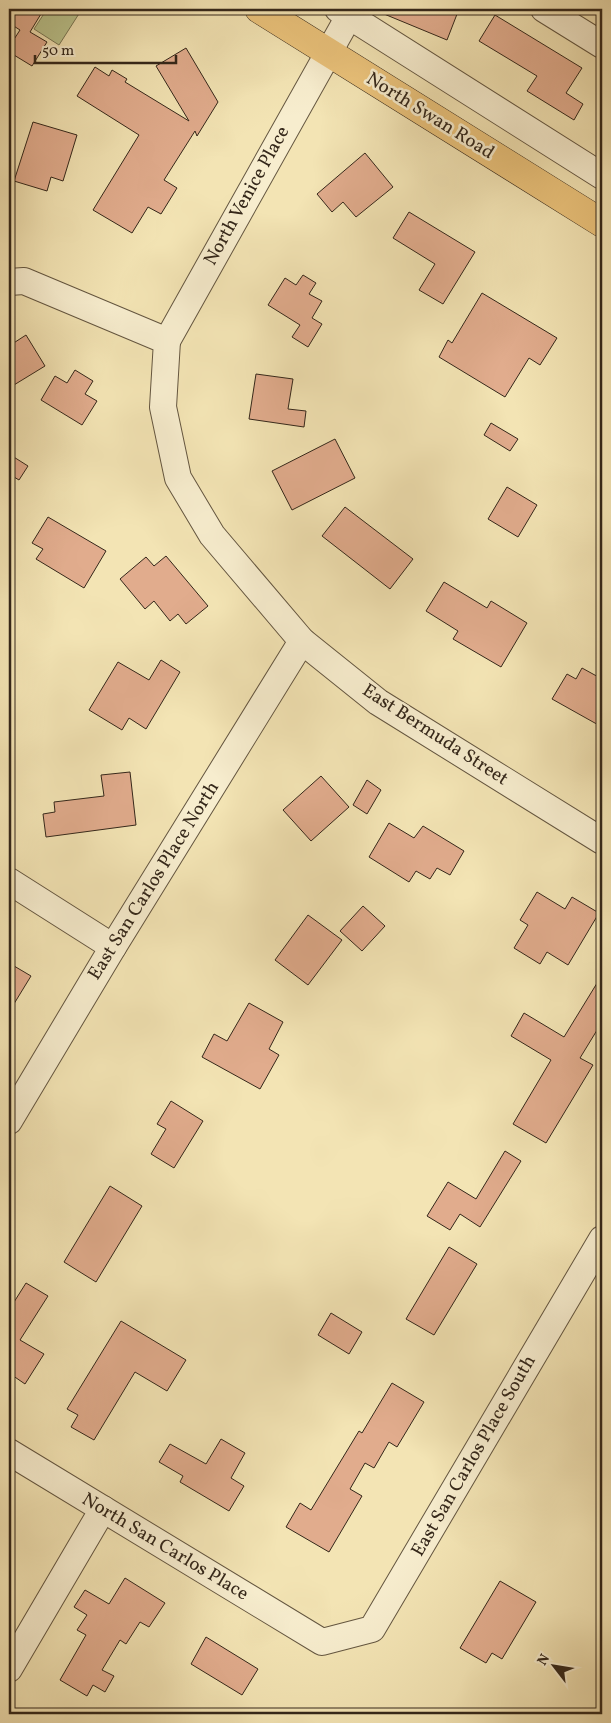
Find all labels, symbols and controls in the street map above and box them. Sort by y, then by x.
scale bar [35,32,176,64]
text: 50 m [42,41,74,62]
street label: North Swan Road [361,66,499,166]
street label: North Venice Place [198,122,296,270]
street label: East Bermuda Street [357,678,513,792]
street label: East San Carlos Place North [82,777,226,985]
street label: East San Carlos Place South [406,1350,542,1562]
street label: North San Carlos Place [77,1487,253,1607]
north arrow [528,1640,578,1690]
text: N [533,1651,555,1669]

